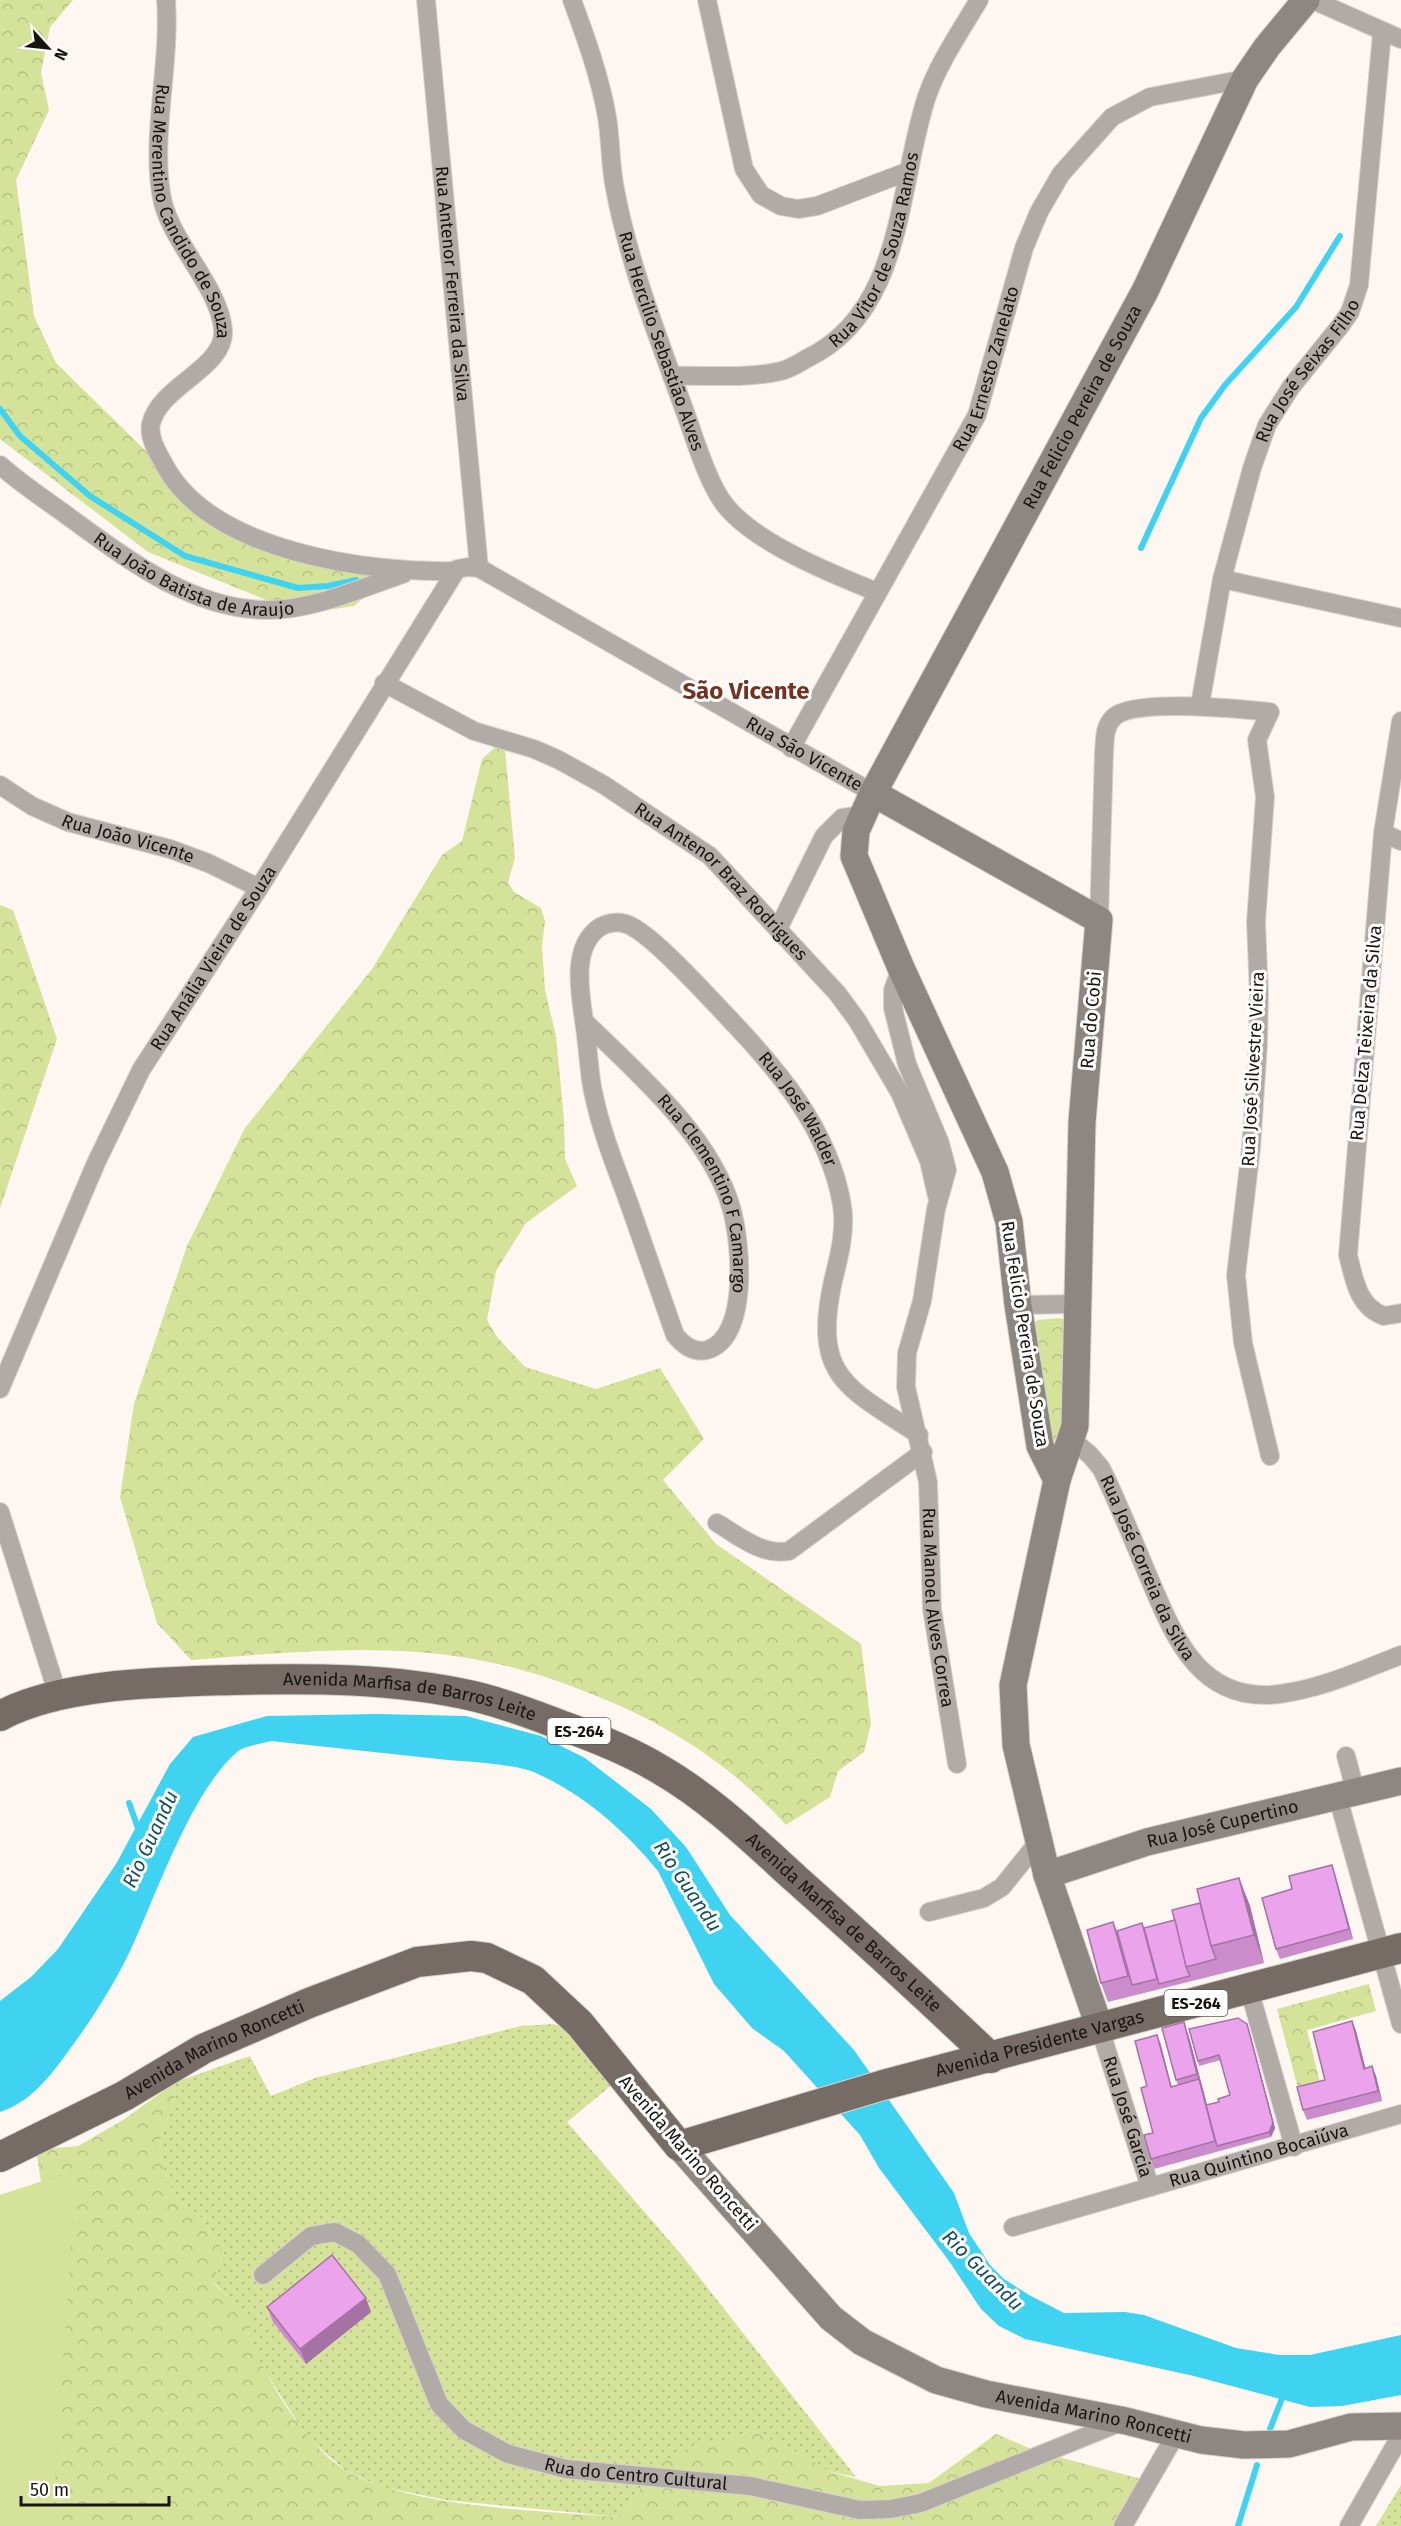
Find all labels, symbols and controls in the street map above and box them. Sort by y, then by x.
north arrow [18,18,78,78]
text: N [50,46,72,64]
street label: Rua Merentino Candido de Souza [147,83,234,339]
street label: Rua Vitor de Souza Ramos [824,150,923,352]
street label: Rua Antenor Ferreira da Silva [431,165,474,403]
street label: Rua Hercilio Sebastião Alves [614,229,709,454]
street label: Rua Ernesto Zanelato [948,284,1024,456]
street label: Rua José Seixas Filho [1251,297,1364,445]
street label: Rua Felicio Pereira de Souza [1018,301,1146,513]
street label: Rua João Batista de Araujo [89,527,296,621]
district label: São Vicente [682,677,810,705]
street label: Rua São Vicente [742,712,866,796]
street label: Rua Antenor Braz Rodrigues [630,798,812,965]
street label: Rua João Vicente [58,810,197,868]
street label: Rua Anália Vieira de Souza [145,862,281,1055]
street label: Rua Delza Teixeira da Silva [1346,924,1386,1142]
street label: Rua do Cobi [1076,970,1106,1070]
street label: Rua José Silvestre Vieira [1237,971,1269,1167]
street label: Rua José Walder [754,1047,842,1169]
street label: Rua Clementino F Camargo [653,1089,750,1294]
street label: Rua Felicio Pereira de Souza [996,1219,1054,1449]
street label: Rua José Correia da Silva [1095,1472,1200,1665]
street label: Rua Manoel Alves Correa [918,1507,959,1709]
street label: Avenida Marfisa de Barros Leite [283,1668,539,1726]
road number: ES-264 [548,1718,610,1744]
water label: Rio Guandu [117,1787,183,1891]
street label: Rua José Cupertino [1144,1795,1301,1853]
street label: Avenida Marfisa de Barros Leite [742,1828,946,2017]
water label: Rio Guandu [649,1836,727,1936]
road number: ES-264 [1164,1990,1228,2016]
street label: Avenida Marino Roncetti [120,1995,308,2104]
street label: Avenida Presidente Vargas [933,2006,1146,2082]
street label: Rua José Garcia [1098,2053,1157,2180]
street label: Avenida Marino Roncetti [614,2071,762,2235]
street label: Rua Quintino Bocaiúva [1167,2119,1351,2192]
water label: Rio Guandu [938,2225,1028,2315]
street label: Avenida Marino Roncetti [994,2385,1194,2448]
street label: Rua do Centro Cultural [542,2453,728,2495]
scale bar [21,2469,170,2507]
text: 50 m [30,2479,69,2501]

